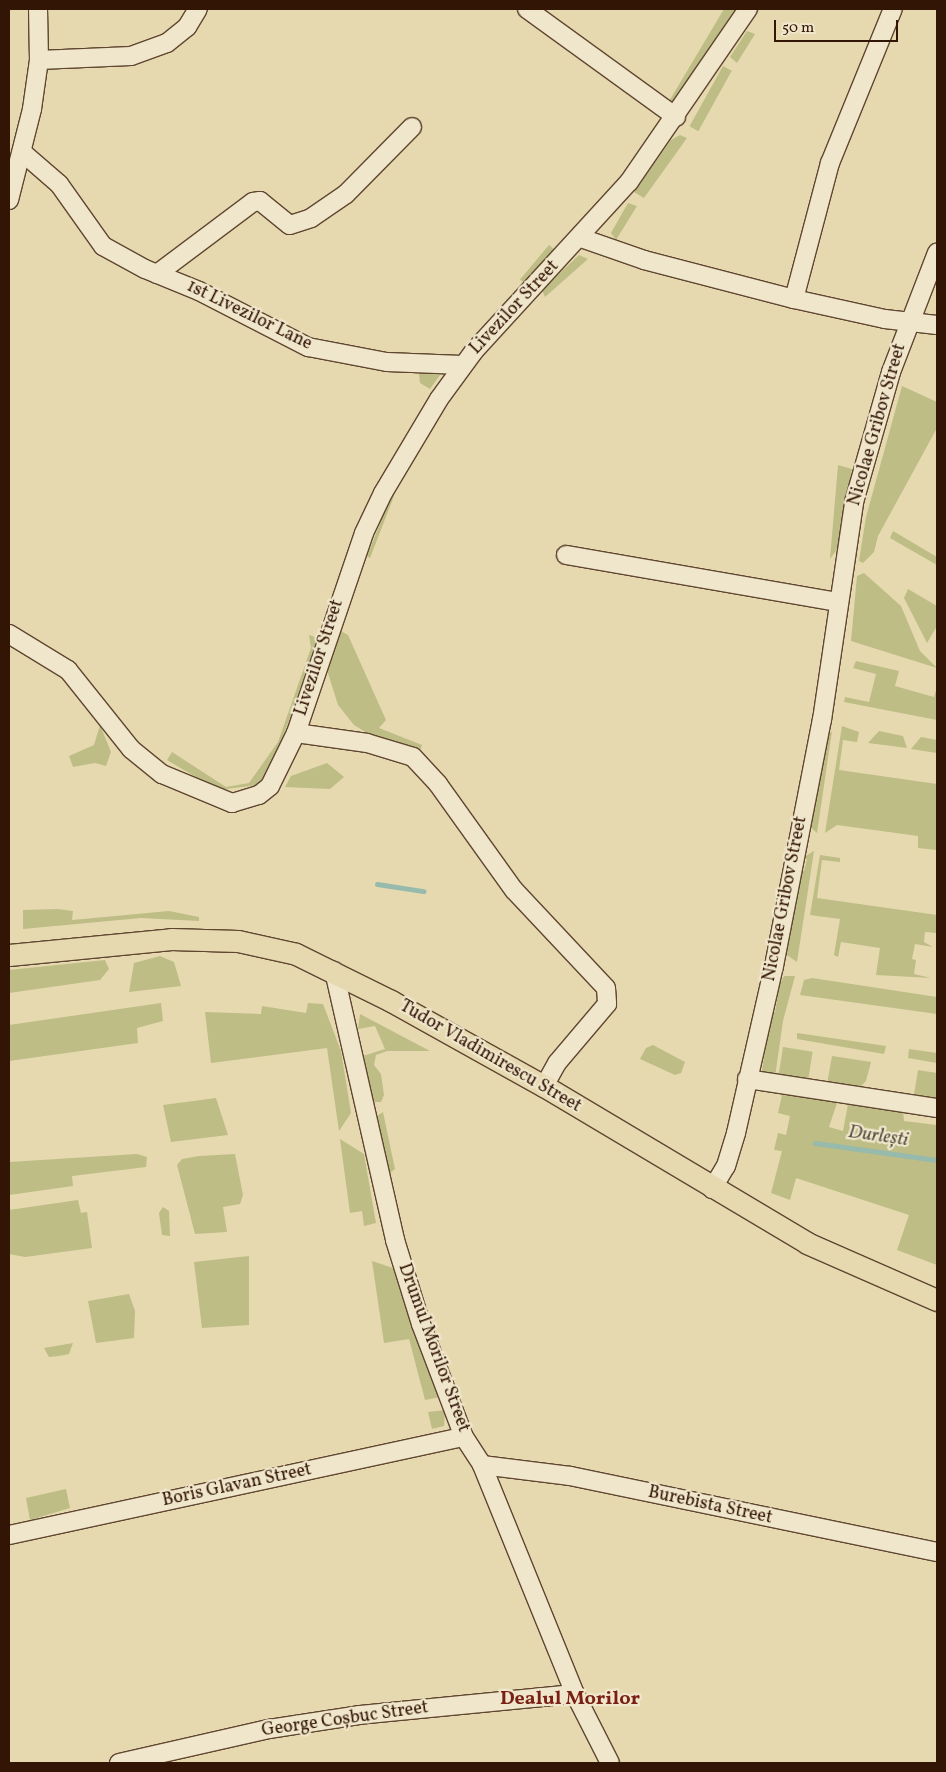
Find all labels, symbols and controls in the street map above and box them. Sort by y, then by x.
scale bar [776,10,900,42]
text: 50 m [782,18,814,39]
street label: Livezilor Street [466,256,564,360]
street label: 1st Livezilor Lane [183,276,315,356]
street label: Nicolae Gribov Street [844,341,912,509]
street label: Livezilor Street [291,597,349,719]
street label: Nicolae Gribov Street [759,814,813,984]
street label: Tudor Vladimirescu Street [395,996,585,1118]
water label: Durlești [847,1122,909,1152]
street label: Drumul Morilor Street [392,1261,474,1435]
street label: Boris Glavan Street [160,1460,314,1512]
street label: Burebista Street [646,1482,774,1530]
district label: Dealul Morilor [500,1687,640,1711]
street label: George Coșbuc Street [260,1698,430,1742]

